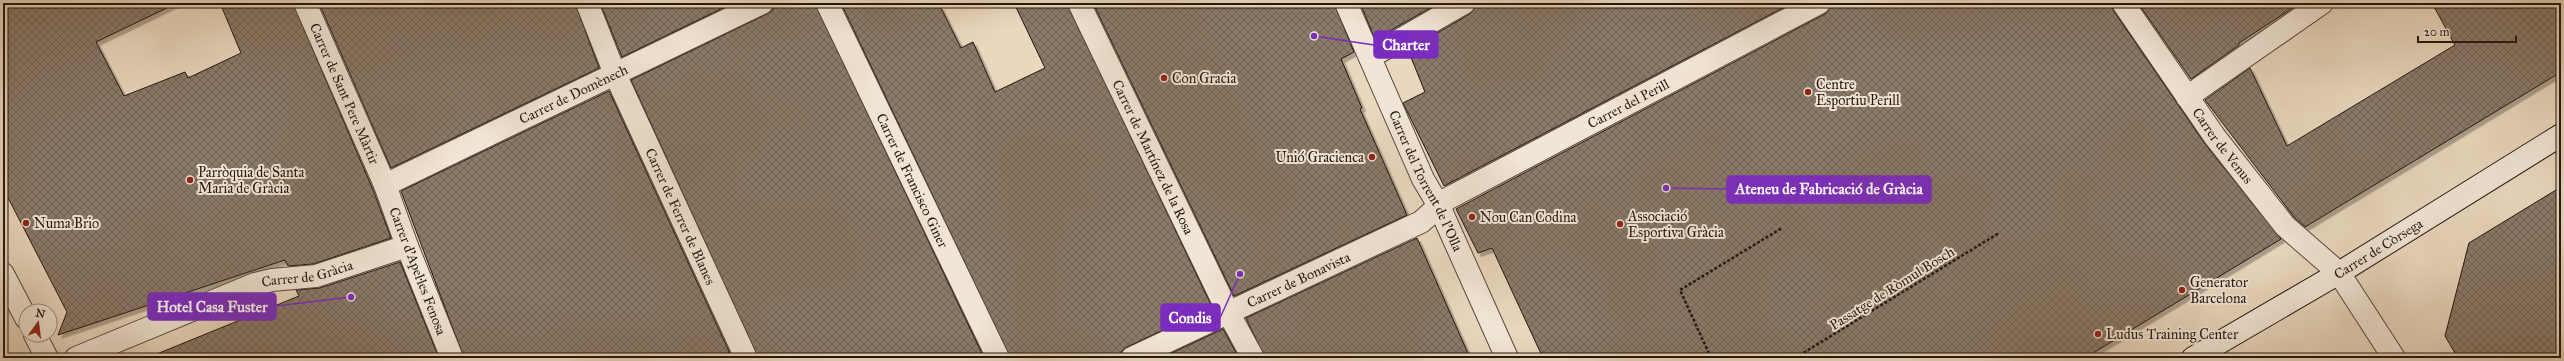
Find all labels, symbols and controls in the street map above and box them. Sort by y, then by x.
scale bar [2418,18,2516,44]
street label: Carrer de Sant Pere Màrtir [306,21,383,168]
text: 20 m [2424,25,2450,39]
callout: Charter [1374,31,1438,58]
text: Charter [1382,36,1430,54]
street label: Carrer de Domènech [516,61,631,128]
place label: Con Gracia [1172,70,1236,87]
marker: Con Gracia [1159,73,1169,83]
street label: Carrer del Perill [1585,75,1672,132]
place label: Centre Esportiu Perill [1816,76,1900,109]
street label: Carrer de Martínez de la Rosa [1108,77,1197,237]
marker: Centre Esportiu Perill [1803,87,1813,97]
street label: Carrer de Venus [2188,105,2256,187]
street label: Carrer del Torrent de l'Olla [1385,108,1466,254]
street label: Carrer de Francisco Giner [872,111,952,251]
street label: Carrer de Ferrer de Blanes [641,146,719,287]
place label: Unió Gracienca [1275,149,1364,166]
marker: Unió Gracienca [1367,152,1377,162]
place label: Parròquia de Santa Maria de Gràcia [198,164,305,197]
marker: Parròquia de Santa Maria de Gràcia [185,175,195,185]
callout: Ateneu de Fabricació de Gràcia [1727,176,1931,203]
text: Ateneu de Fabricació de Gràcia [1734,180,1923,198]
street label: Carrer d'Apel·les Fenosa [385,205,450,338]
place label: Associació Esportiva Gràcia [1627,208,1724,241]
place label: Nou Can Codina [1480,209,1576,226]
marker: Nou Can Codina [1467,212,1477,222]
place label: Numa Brio [34,215,99,232]
street label: Carrer de Còrsega [2331,215,2426,283]
marker: Numa Brio [21,218,31,228]
marker: Associació Esportiva Gràcia [1615,219,1625,229]
street label: Passatge de Ròmul Bosch [1827,243,1958,334]
street label: Carrer de Bonavista [1244,248,1353,312]
street label: Carrer de Gràcia [260,256,355,291]
place label: Generator Barcelona [2190,274,2249,307]
marker: Generator Barcelona [2177,285,2187,295]
callout: Hotel Casa Fuster [148,293,276,320]
text: Hotel Casa Fuster [156,298,268,316]
north arrow [18,303,58,343]
callout: Condis [1161,304,1220,331]
text: N [34,306,47,321]
text: Condis [1168,309,1212,327]
place label: Ludus Training Center [2106,326,2239,343]
marker: Ludus Training Center [2093,329,2103,339]

